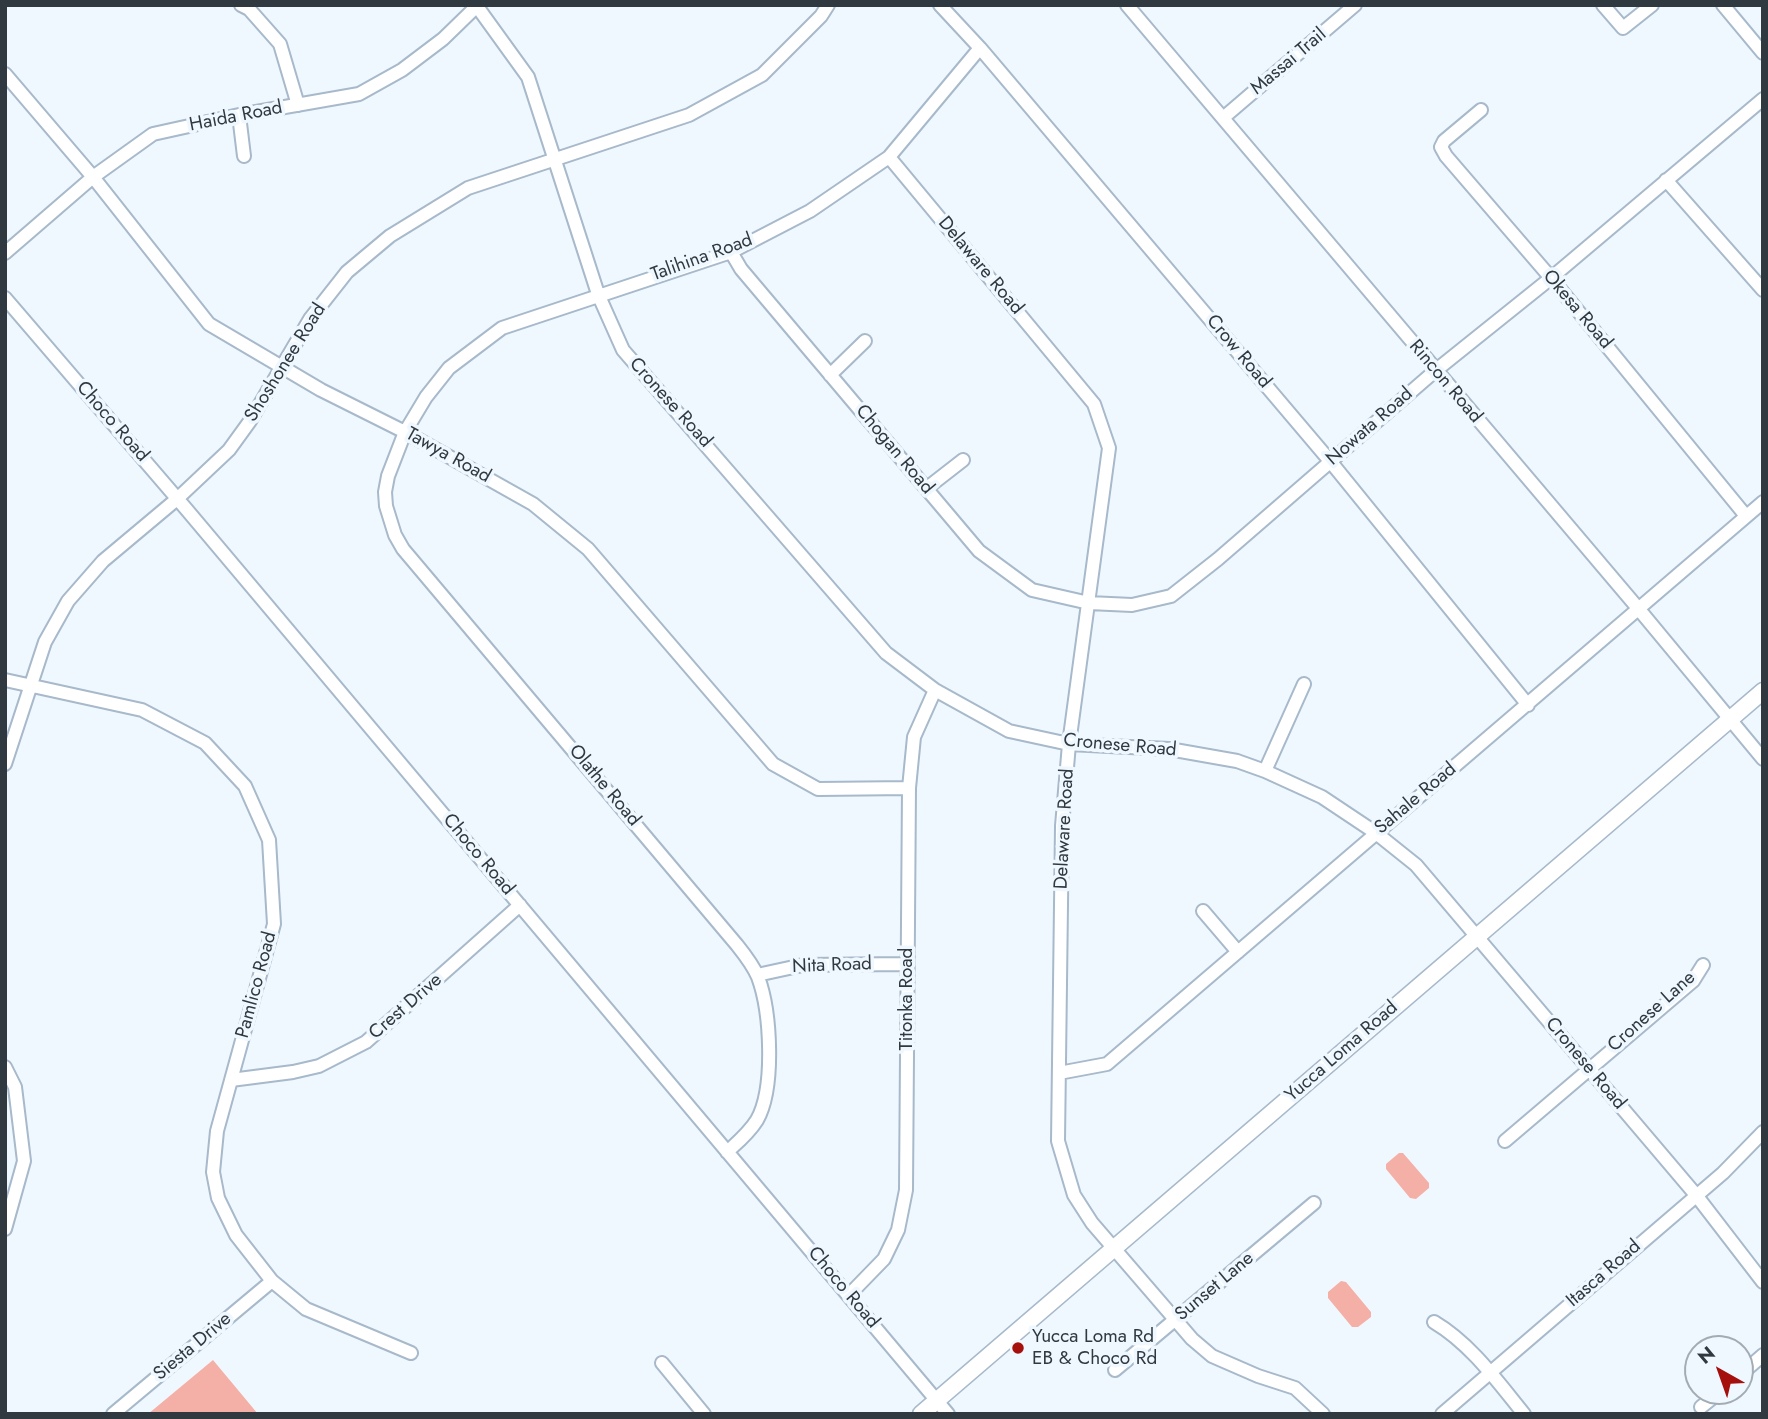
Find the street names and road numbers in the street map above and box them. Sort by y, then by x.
street label: Massai Trail [1246,24,1332,100]
street label: Haida Road [188,97,284,137]
street label: Delaware Road [932,212,1028,320]
street label: Talihina Road [648,229,756,287]
street label: Okesa Road [1537,266,1617,354]
street label: Shoshonee Road [241,300,331,426]
street label: Crow Road [1201,311,1275,393]
street label: Rincon Road [1404,336,1486,428]
street label: Cronese Road [624,353,716,453]
street label: Choco Road [71,377,153,467]
street label: Nowata Road [1322,383,1418,471]
street label: Chogan Road [850,401,938,499]
street label: Tawya Road [402,423,494,489]
street label: Cronese Road [1062,730,1178,762]
street label: Olathe Road [563,741,645,831]
street label: Sahale Road [1371,758,1461,840]
street label: Delaware Road [1050,768,1080,890]
street label: Choco Road [437,810,519,900]
street label: Pamlico Road [232,929,282,1041]
street label: Titonka Road [896,948,918,1050]
street label: Nita Road [792,953,872,979]
street label: Cronese Lane [1604,967,1700,1057]
street label: Crest Drive [365,969,447,1045]
street label: Yucca Loma Road [1281,997,1403,1107]
street label: Cronese Road [1540,1013,1630,1115]
street label: Itasca Road [1562,1236,1646,1312]
street label: Choco Road [802,1243,884,1333]
street label: Sunset Lane [1171,1248,1259,1326]
street label: Siesta Drive [150,1308,236,1386]

